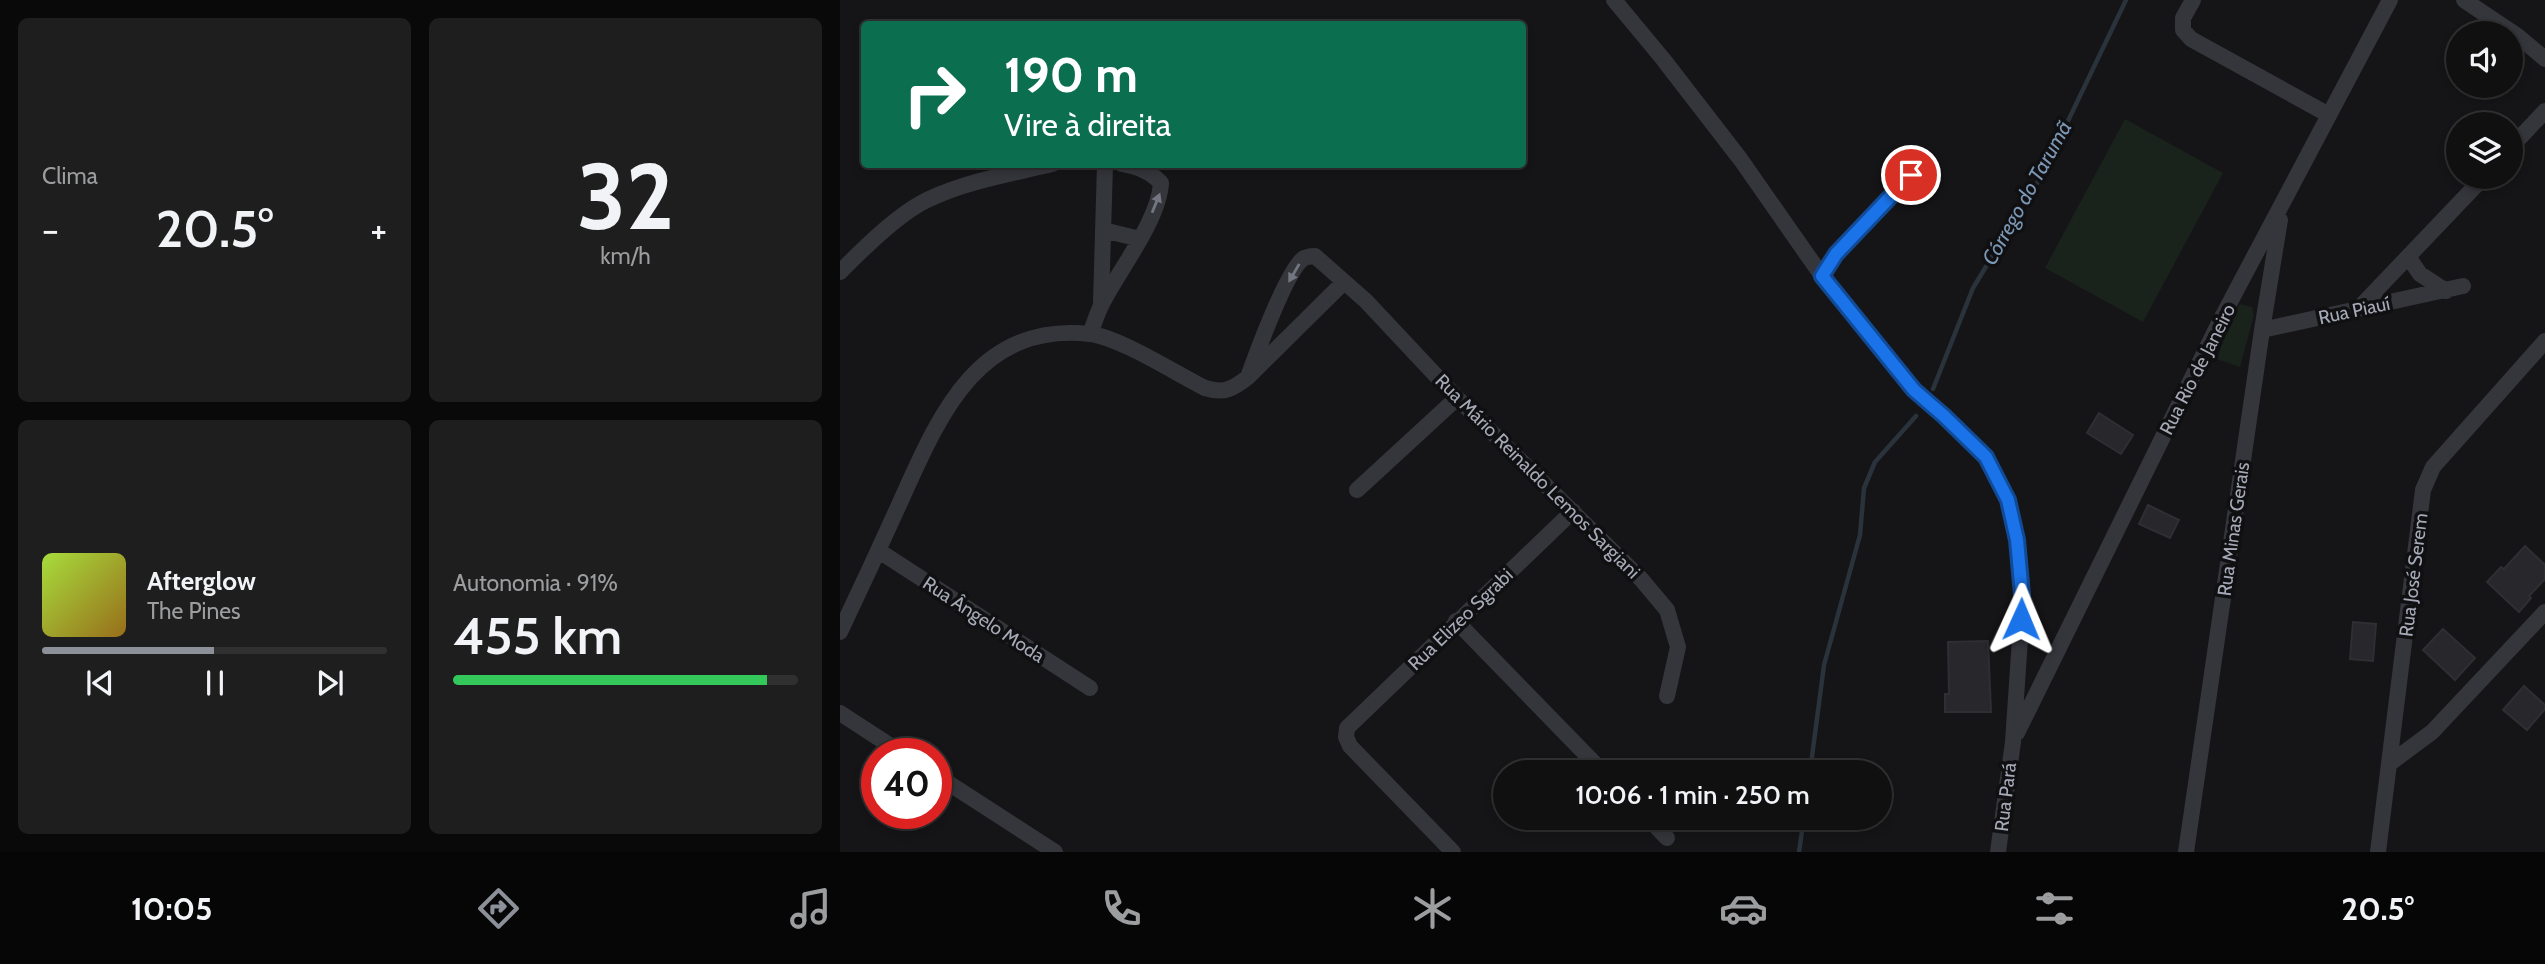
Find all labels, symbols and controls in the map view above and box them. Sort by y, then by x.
map controls [2446,21,2523,189]
button: sound [2446,21,2523,98]
text: 190 m [1004,45,1138,104]
icon: right [889,49,980,140]
text: Vire à direita [1004,105,1171,144]
button: layers [2446,112,2523,189]
water label: Córrego do Tarumã [1977,116,2077,269]
text: 32 [577,141,674,252]
pin [1881,145,1941,205]
icon: arrive [1892,156,1930,194]
text: Clima [42,162,98,190]
one-way arrow [1150,192,1161,213]
text: 20.5° [156,197,273,260]
text: − [42,206,59,253]
text: + [370,206,387,253]
text: km/h [600,242,651,270]
one-way arrow [1288,263,1300,282]
street label: Rua Piauí [2316,292,2392,329]
street label: Rua Rio de Janeiro [2155,300,2240,438]
street label: Rua Mário Reinaldo Lemos Sargiani [1430,369,1645,584]
street label: Rua Minas Gerais [2213,460,2254,598]
street label: Rua José Serem [2394,512,2432,638]
street label: Rua Elizeo Sgrabi [1403,564,1518,675]
text: Afterglow [147,565,256,597]
text: Autonomia · 91% [453,569,618,597]
street label: Rua Ângelo Moda [919,571,1049,667]
position arrow [1984,582,2058,656]
text: The Pines [147,597,241,625]
text: 455 km [453,604,622,667]
icon: previous [81,664,119,702]
icon: pause [196,664,234,702]
icon: next [311,664,349,702]
speed limit sign: 40 [861,738,952,829]
street label: Rua Pará [1990,761,2021,833]
text: 10:06 · 1 min · 250 m [1575,779,1810,811]
icon: directions [474,884,523,933]
icon: music [786,884,835,933]
icon: phone [1097,884,1146,933]
icon: climate [1408,884,1457,933]
icon: car [1719,884,1768,933]
icon: filters [2030,884,2079,933]
text: 10:05 [131,889,212,928]
text: 20.5° [2341,889,2414,928]

